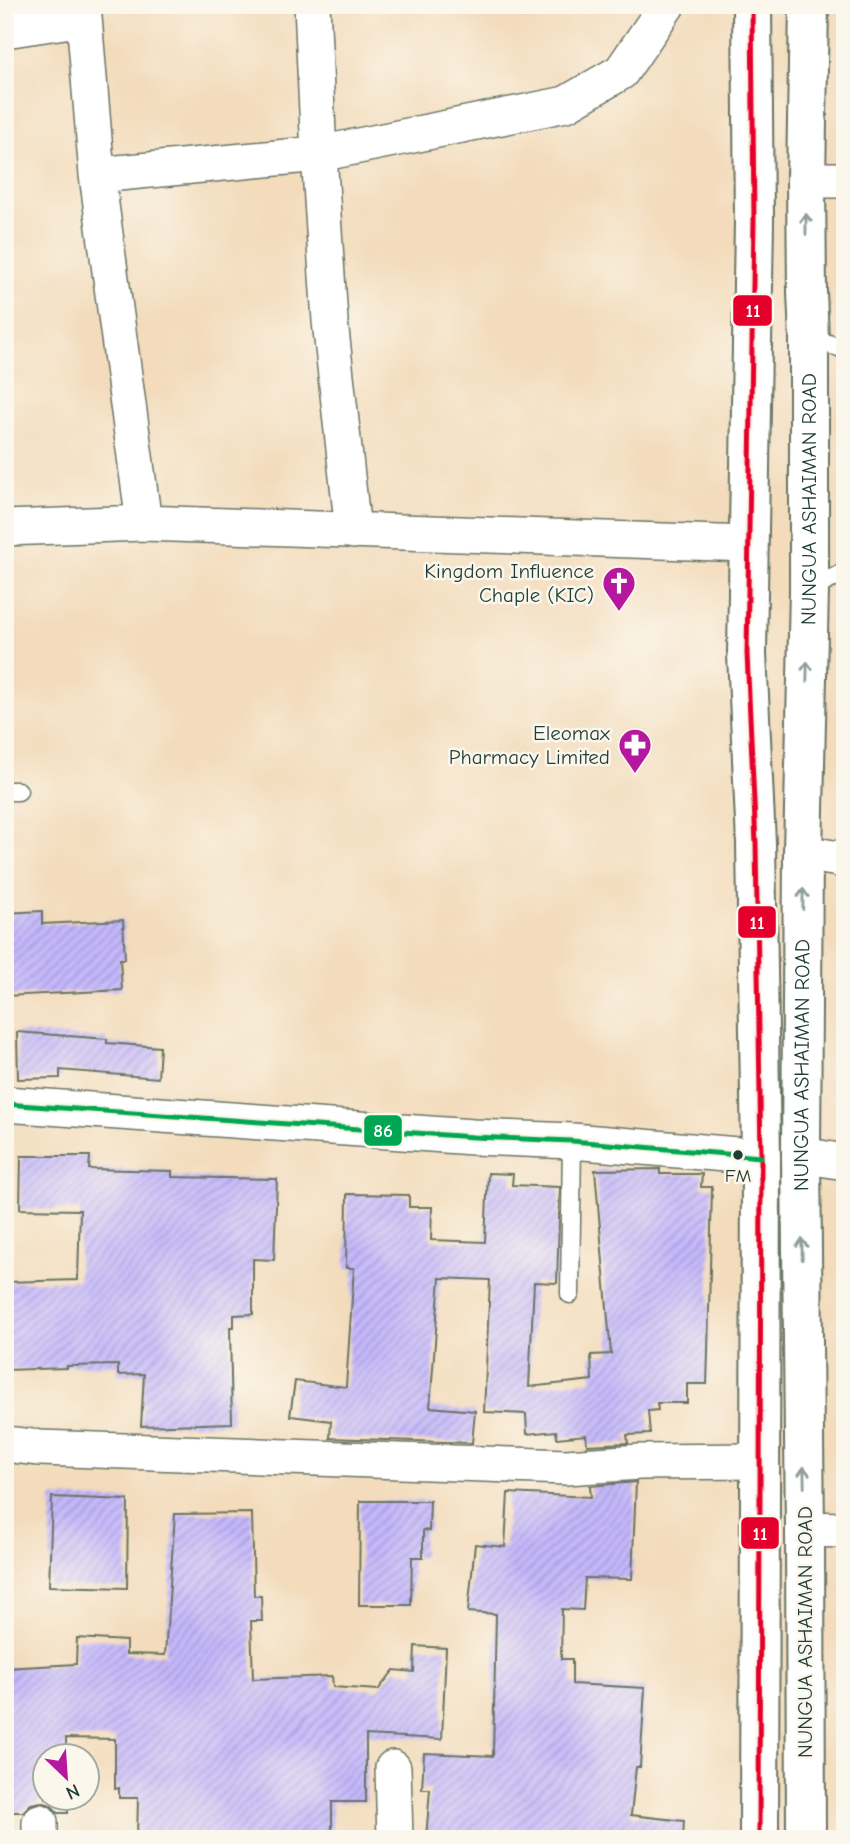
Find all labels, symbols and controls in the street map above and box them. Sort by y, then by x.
one-way arrow [799,212,813,235]
line badge: 11 [732,294,773,327]
text: 11 [746,300,760,322]
street label: NUNGUA ASHAIMAN ROAD [796,373,821,625]
place label: Kingdom Influence Chaple (KIC) [424,559,594,607]
church icon: Kingdom Influence Chaple (KIC) [600,564,638,613]
one-way arrow [800,660,814,683]
place label: Eleomax Pharmacy Limited [449,721,610,769]
pharmacy icon: Eleomax Pharmacy Limited [616,726,654,775]
one-way arrow [796,888,809,911]
line badge: 11 [737,905,777,939]
text: 11 [750,912,764,934]
street label: NUNGUA ASHAIMAN ROAD [789,939,814,1191]
line badge: 86 [363,1114,403,1147]
text: 86 [373,1120,393,1142]
marker: FM [731,1148,745,1162]
place label: FM [725,1165,751,1187]
one-way arrow [795,1238,808,1261]
one-way arrow [797,1465,811,1488]
street label: NUNGUA ASHAIMAN ROAD [793,1506,817,1758]
line badge: 11 [740,1516,780,1550]
text: 11 [753,1523,767,1545]
north arrow [32,1742,102,1812]
text: N [62,1779,83,1804]

